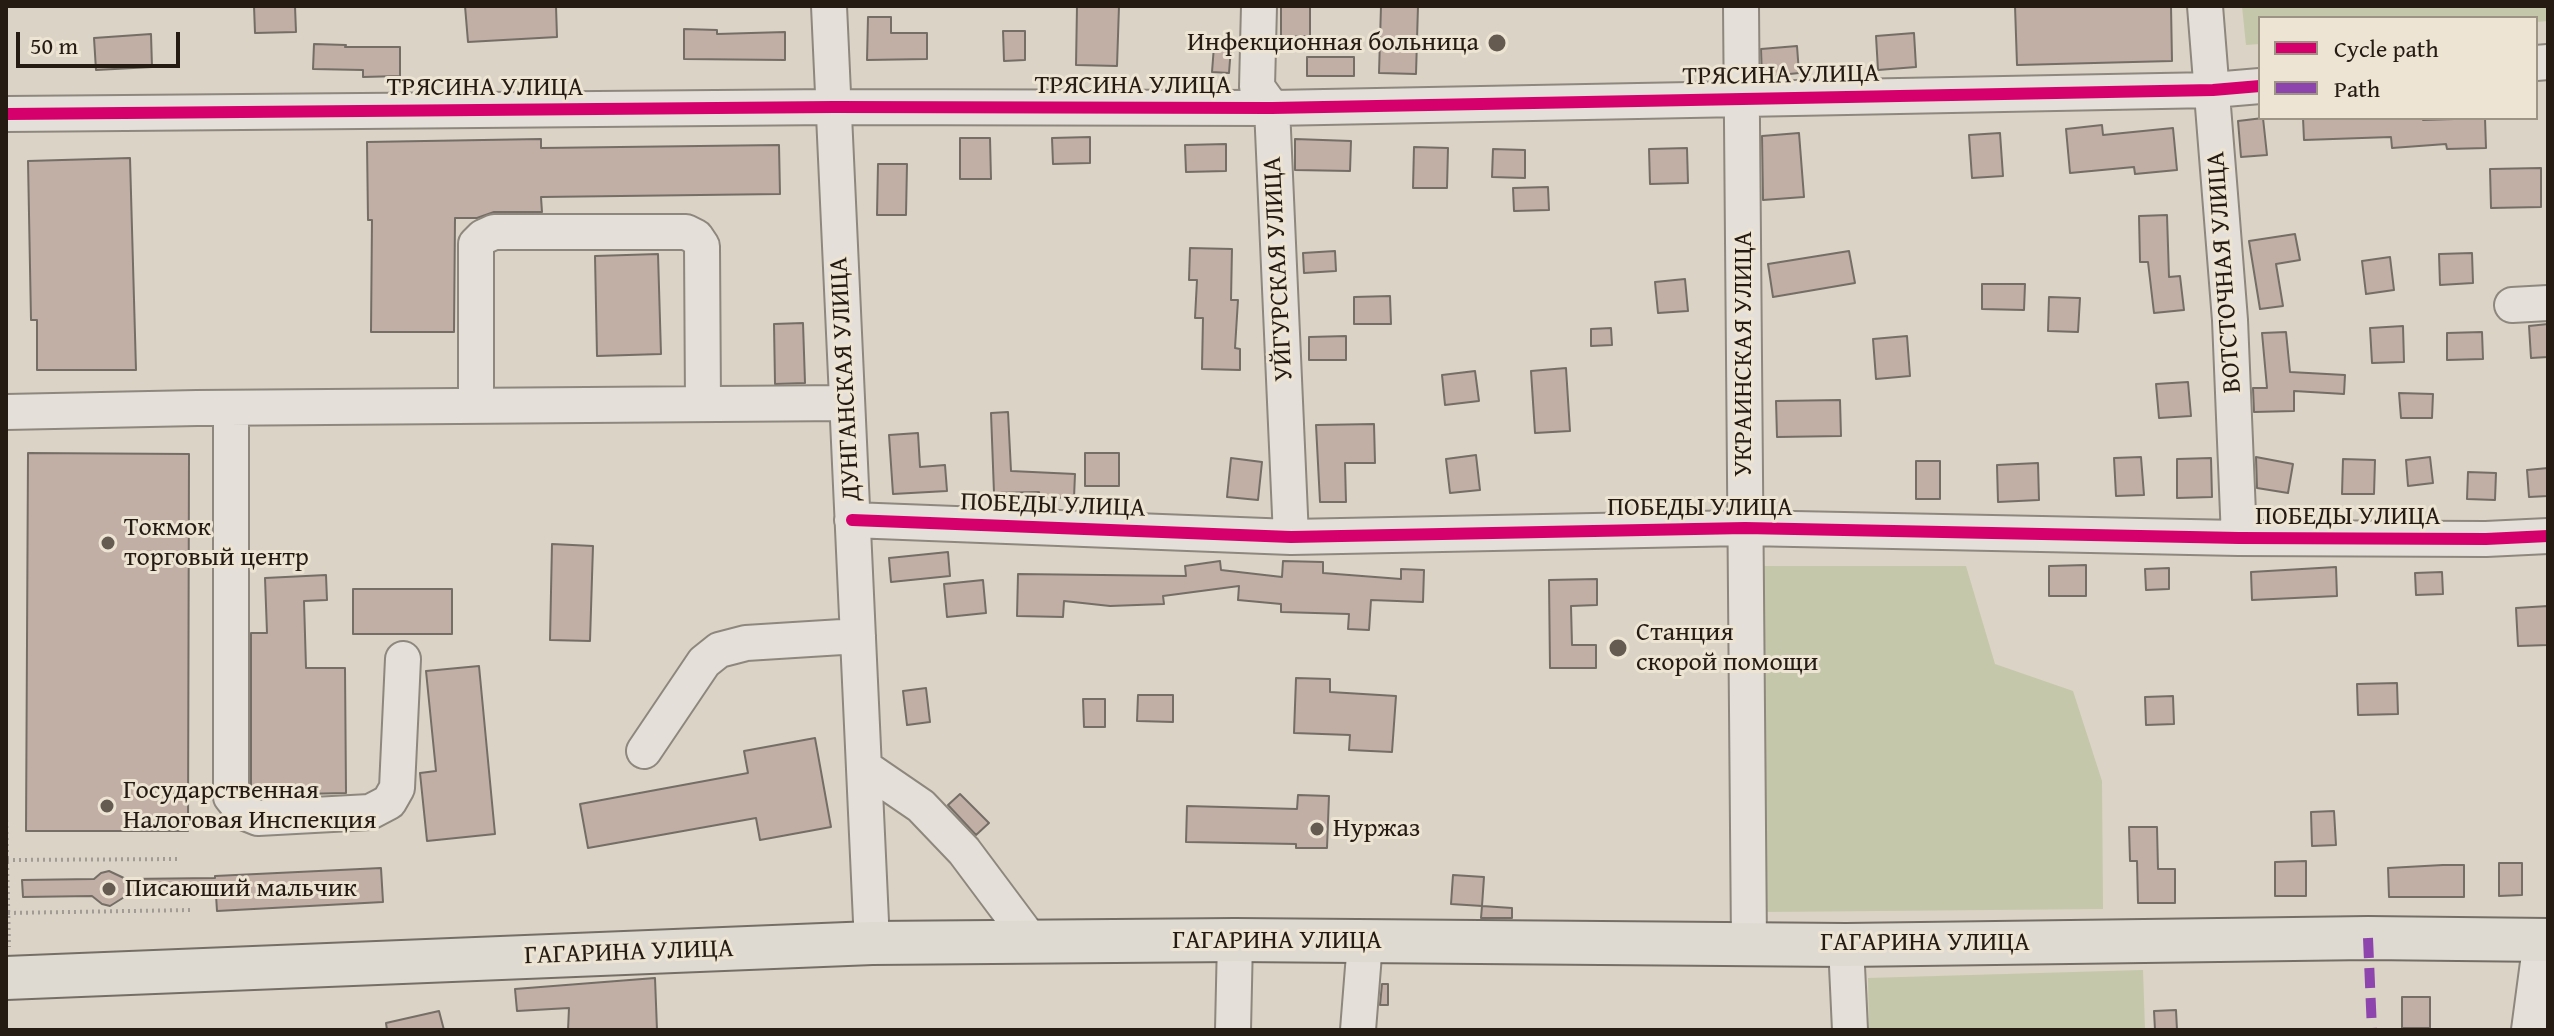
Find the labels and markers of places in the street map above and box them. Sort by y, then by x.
place label: Инфекционная больница [1187,27,1479,59]
marker: Инфекционная больница [1486,32,1508,54]
place label: Токмок торговый центр [124,512,309,574]
marker: Токмок торговый центр [99,534,117,552]
place label: Станция скорой помощи [1636,617,1818,678]
marker: Станция скорой помощи [1607,637,1629,659]
place label: Государственная Налоговая Инспекция [123,775,376,836]
marker: Государственная Налоговая Инспекция [98,797,116,815]
place label: Нуржаз [1333,813,1420,845]
marker: Нуржаз [1308,820,1326,838]
place label: Писаюший мальчик [125,873,357,905]
marker: Писаюший мальчик [100,880,118,898]

